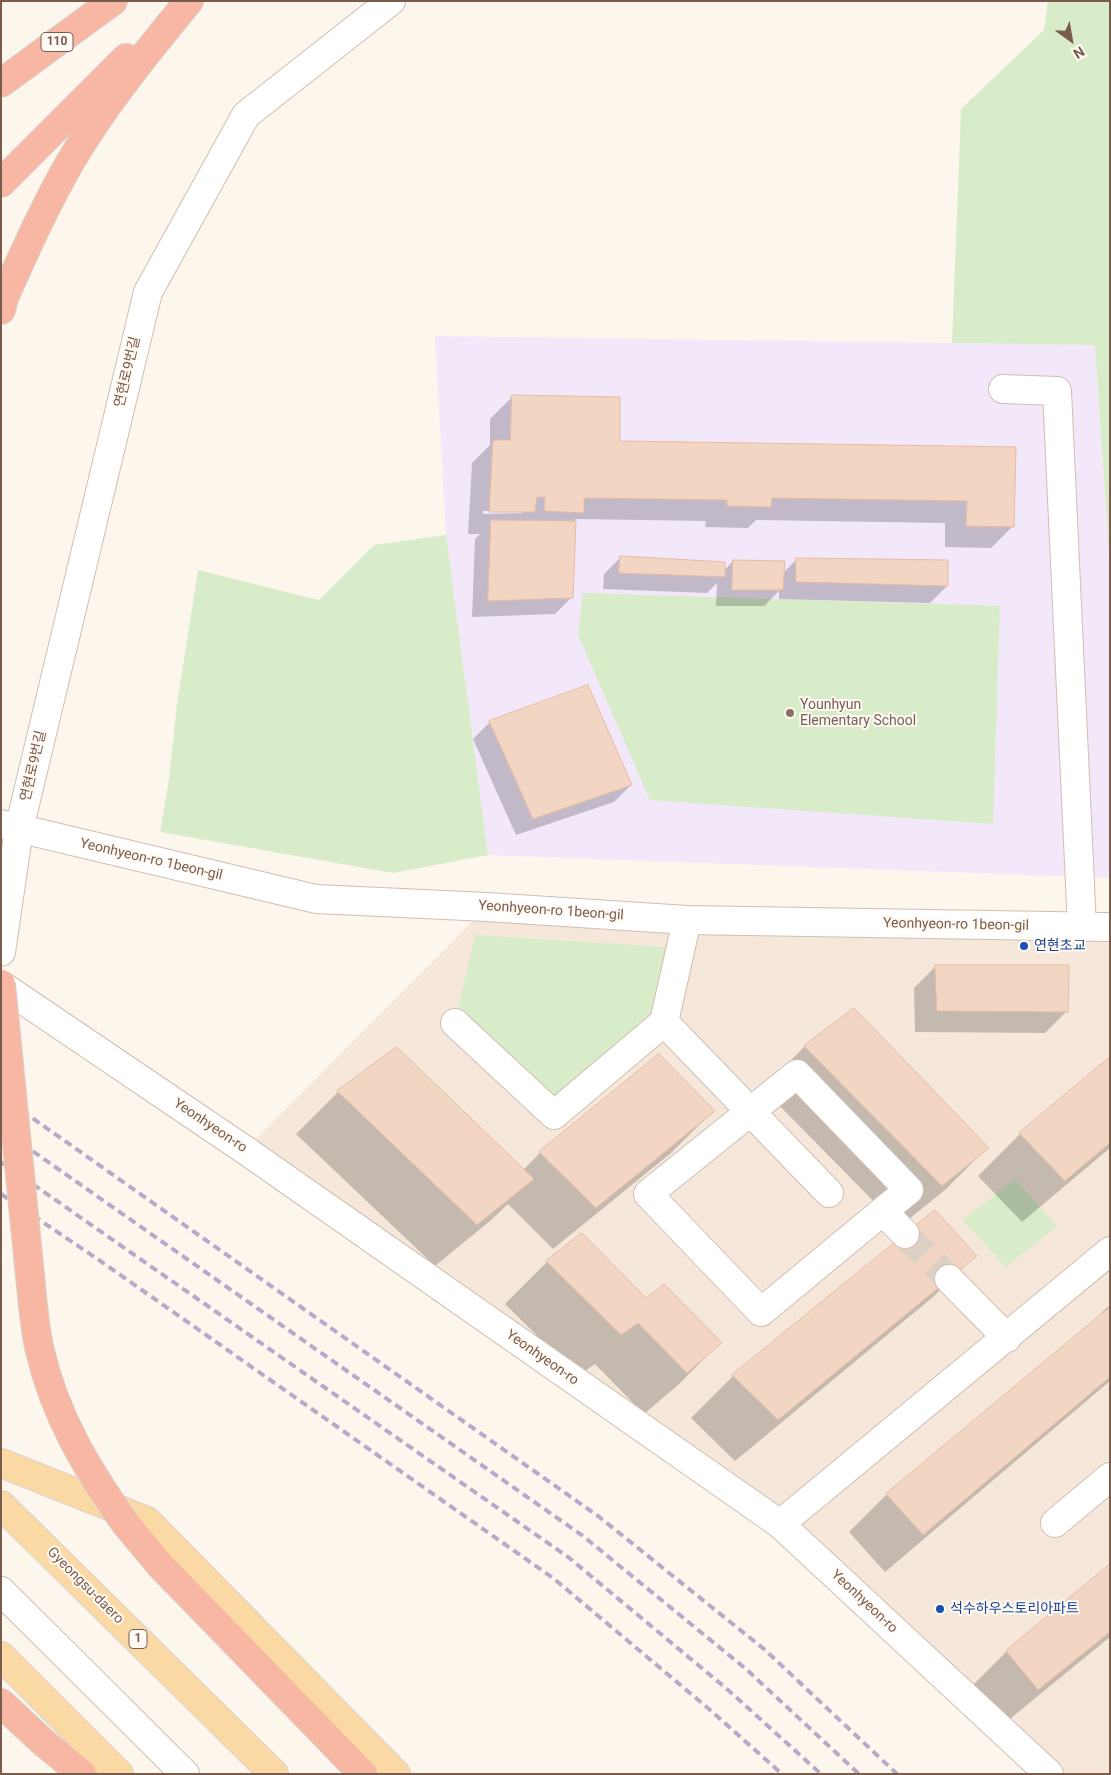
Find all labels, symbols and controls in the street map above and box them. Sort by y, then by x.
north arrow [1046,15,1096,65]
road number: 110 [41,32,73,52]
text: N [1071,43,1087,62]
street label: 연현로9번길 [112,335,144,409]
place label: Younhyun Elementary School [800,697,916,730]
marker: Younhyun Elementary School [784,707,796,719]
street label: 연현로9번길 [18,729,50,803]
street label: Yeonhyeon-ro 1beon-gil [78,835,224,885]
street label: Yeonhyeon-ro 1beon-gil [478,898,624,924]
street label: Yeonhyeon-ro 1beon-gil [883,915,1029,935]
place label: 연현초교 [1034,938,1086,954]
marker: 연현초교 [1018,940,1030,952]
street label: Yeonhyeon-ro [170,1095,250,1157]
street label: Yeonhyeon-ro [502,1327,582,1389]
street label: Gyeongsu-daero [43,1544,127,1628]
street label: Yeonhyeon-ro [827,1567,901,1637]
place label: 석수하우스토리아파트 [950,1601,1079,1617]
marker: 석수하우스토리아파트 [934,1603,946,1615]
road number: 1 [129,1630,147,1648]

